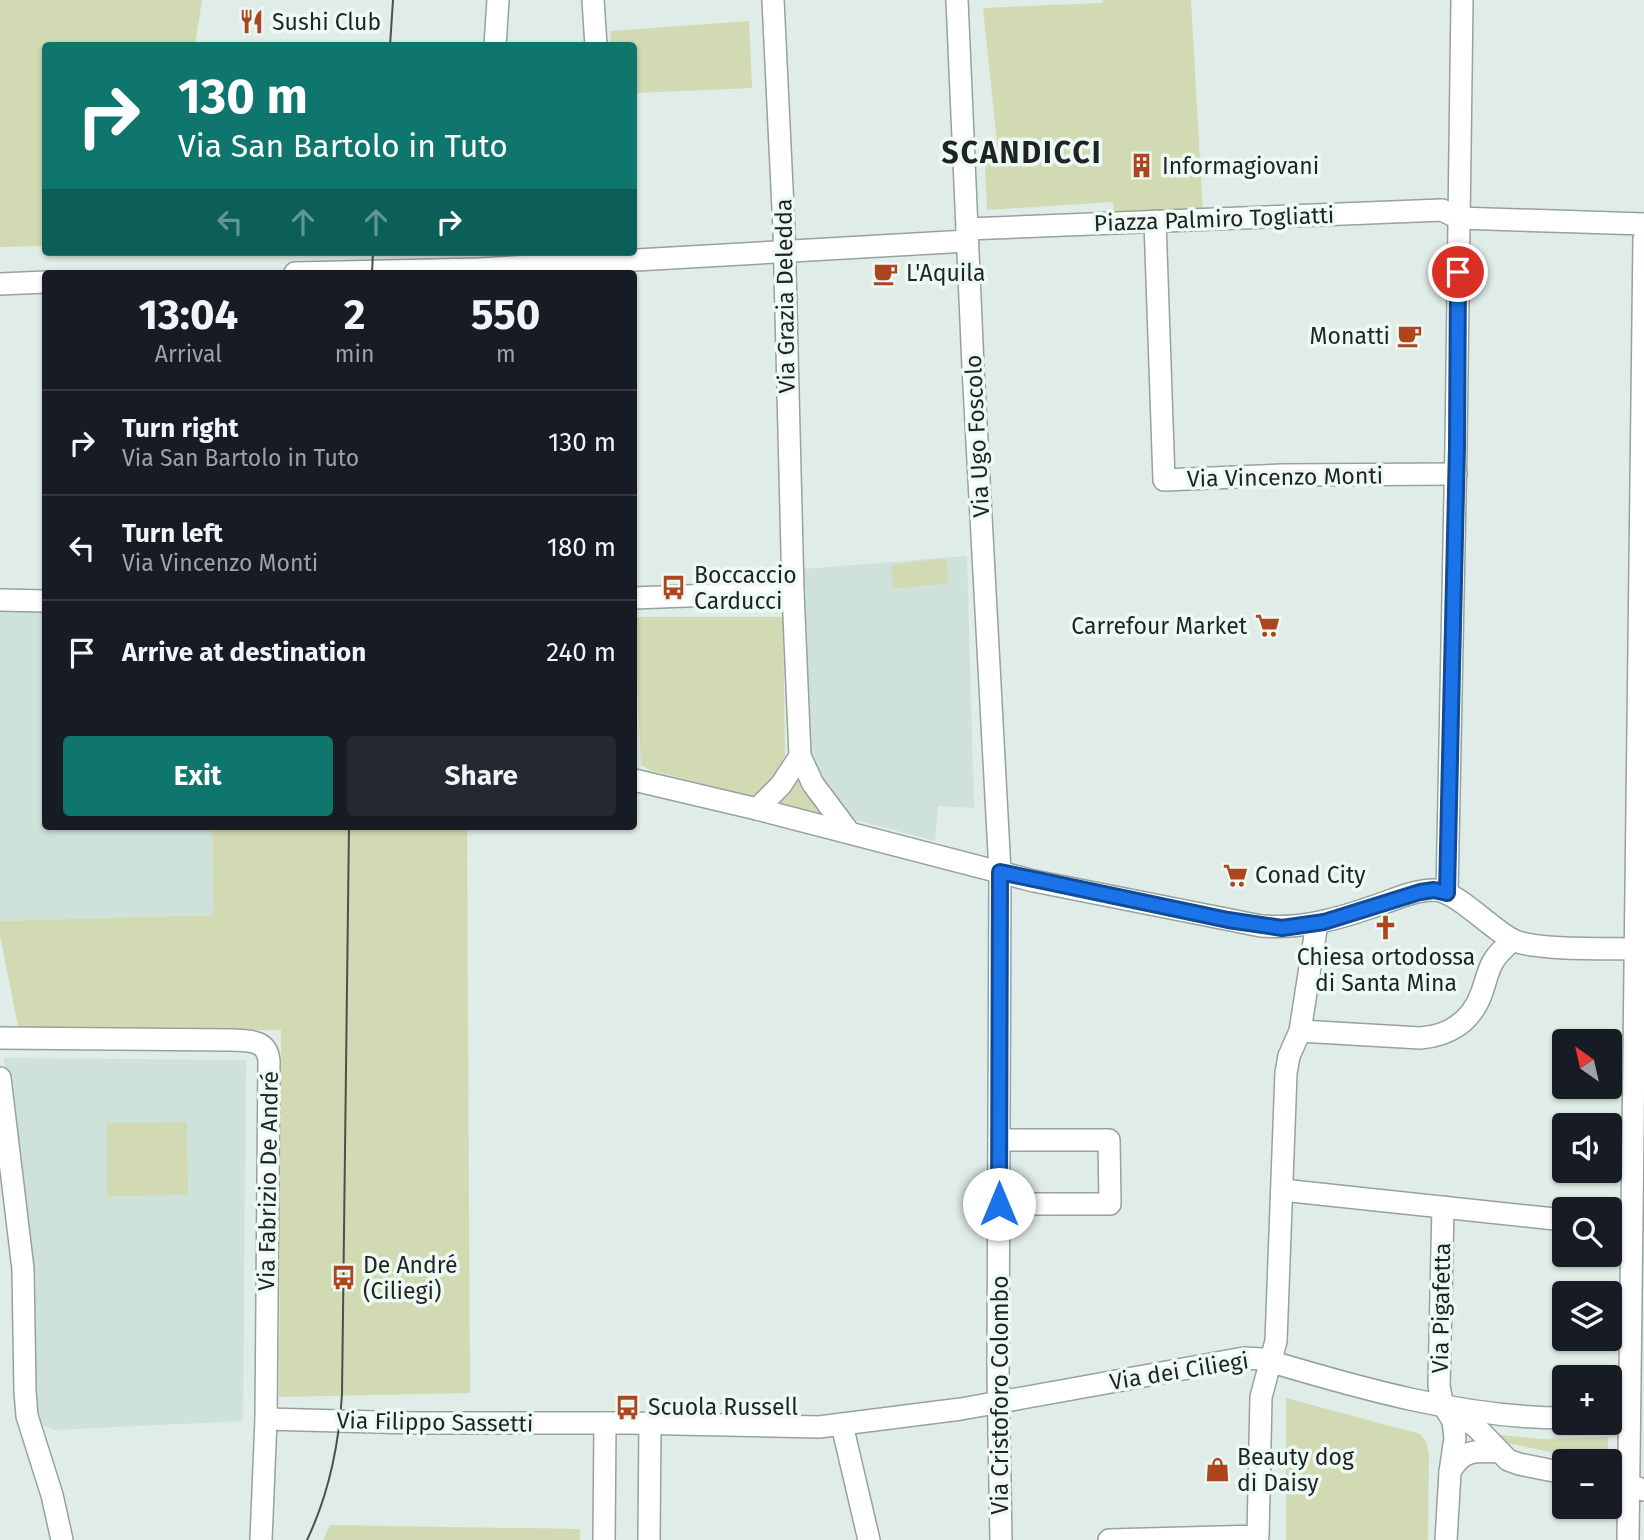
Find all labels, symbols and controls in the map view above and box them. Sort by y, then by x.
restaurant icon: Sushi Club [238,8,266,36]
place label: Sushi Club [272,8,381,36]
text: 130 m [178,67,308,126]
icon: right [63,70,154,161]
text: Via San Bartolo in Tuto [178,127,508,165]
district label: SCANDICCI [941,135,1103,171]
building icon: Informagiovani [1128,152,1156,180]
place label: Informagiovani [1162,152,1319,180]
street label: Via Grazia Deledda [769,198,801,394]
street label: Piazza Palmiro Togliatti [1093,201,1335,237]
icon: left [211,203,249,241]
icon: ahead [284,203,322,241]
icon: ahead [357,203,395,241]
icon: right [430,203,468,241]
pin [1428,242,1488,302]
icon: arrive [1439,253,1477,291]
cafe icon: L'Aquila [872,259,900,287]
place label: L'Aquila [906,259,985,287]
text: 13:04 [139,290,238,340]
text: 2 [344,290,366,340]
text: 550 [471,290,540,340]
place label: Monatti [1310,322,1390,350]
cafe icon: Monatti [1396,322,1424,350]
text: Arrival [155,340,222,368]
text: min [335,340,375,368]
text: m [496,340,516,368]
street label: Via Ugo Foscolo [959,354,995,518]
text: Turn right [122,413,239,444]
icon: right [63,424,101,462]
text: 130 m [548,427,616,458]
text: Via San Bartolo in Tuto [122,444,359,472]
street label: Via Vincenzo Monti [1187,461,1383,493]
text: Turn left [122,518,223,549]
icon: left [63,529,101,567]
text: 180 m [547,532,616,563]
text: Via Vincenzo Monti [122,549,318,577]
place label: Boccaccio Carducci [694,561,797,615]
bus stop icon: Boccaccio Carducci [660,574,688,602]
place label: Carrefour Market [1071,612,1248,640]
supermarket icon: Carrefour Market [1253,612,1281,640]
icon: arrive [63,634,101,672]
text: Arrive at destination [122,637,366,668]
text: 240 m [546,637,616,668]
button: Exit [63,736,333,816]
button: Share [347,736,616,816]
supermarket icon: Conad City [1221,861,1249,889]
place label: Conad City [1255,861,1366,889]
church icon: Chiesa ortodossa di Santa Mina [1372,913,1400,941]
place label: Chiesa ortodossa di Santa Mina [1297,943,1475,997]
north arrow [1552,1029,1622,1099]
map controls [1552,1029,1622,1519]
street label: Via Fabrizio De André [252,1071,284,1291]
button: sound [1552,1113,1622,1183]
position arrow [962,1167,1036,1241]
button: search [1552,1197,1622,1267]
street label: Via Pigafetta [1426,1242,1456,1374]
place label: De André (Ciliegi) [363,1251,458,1305]
bus stop icon: De André (Ciliegi) [329,1264,357,1292]
street label: Via Cristoforo Colombo [986,1275,1014,1515]
button: layers [1552,1281,1622,1351]
street label: Via dei Ciliegi [1108,1346,1250,1396]
button: + [1552,1365,1622,1435]
bus stop icon: Scuola Russell [614,1393,642,1421]
place label: Scuola Russell [648,1393,798,1421]
street label: Via Filippo Sassetti [336,1406,534,1438]
place label: Beauty dog di Daisy [1237,1443,1354,1497]
button: − [1552,1449,1622,1519]
shop icon: Beauty dog di Daisy [1203,1456,1231,1484]

